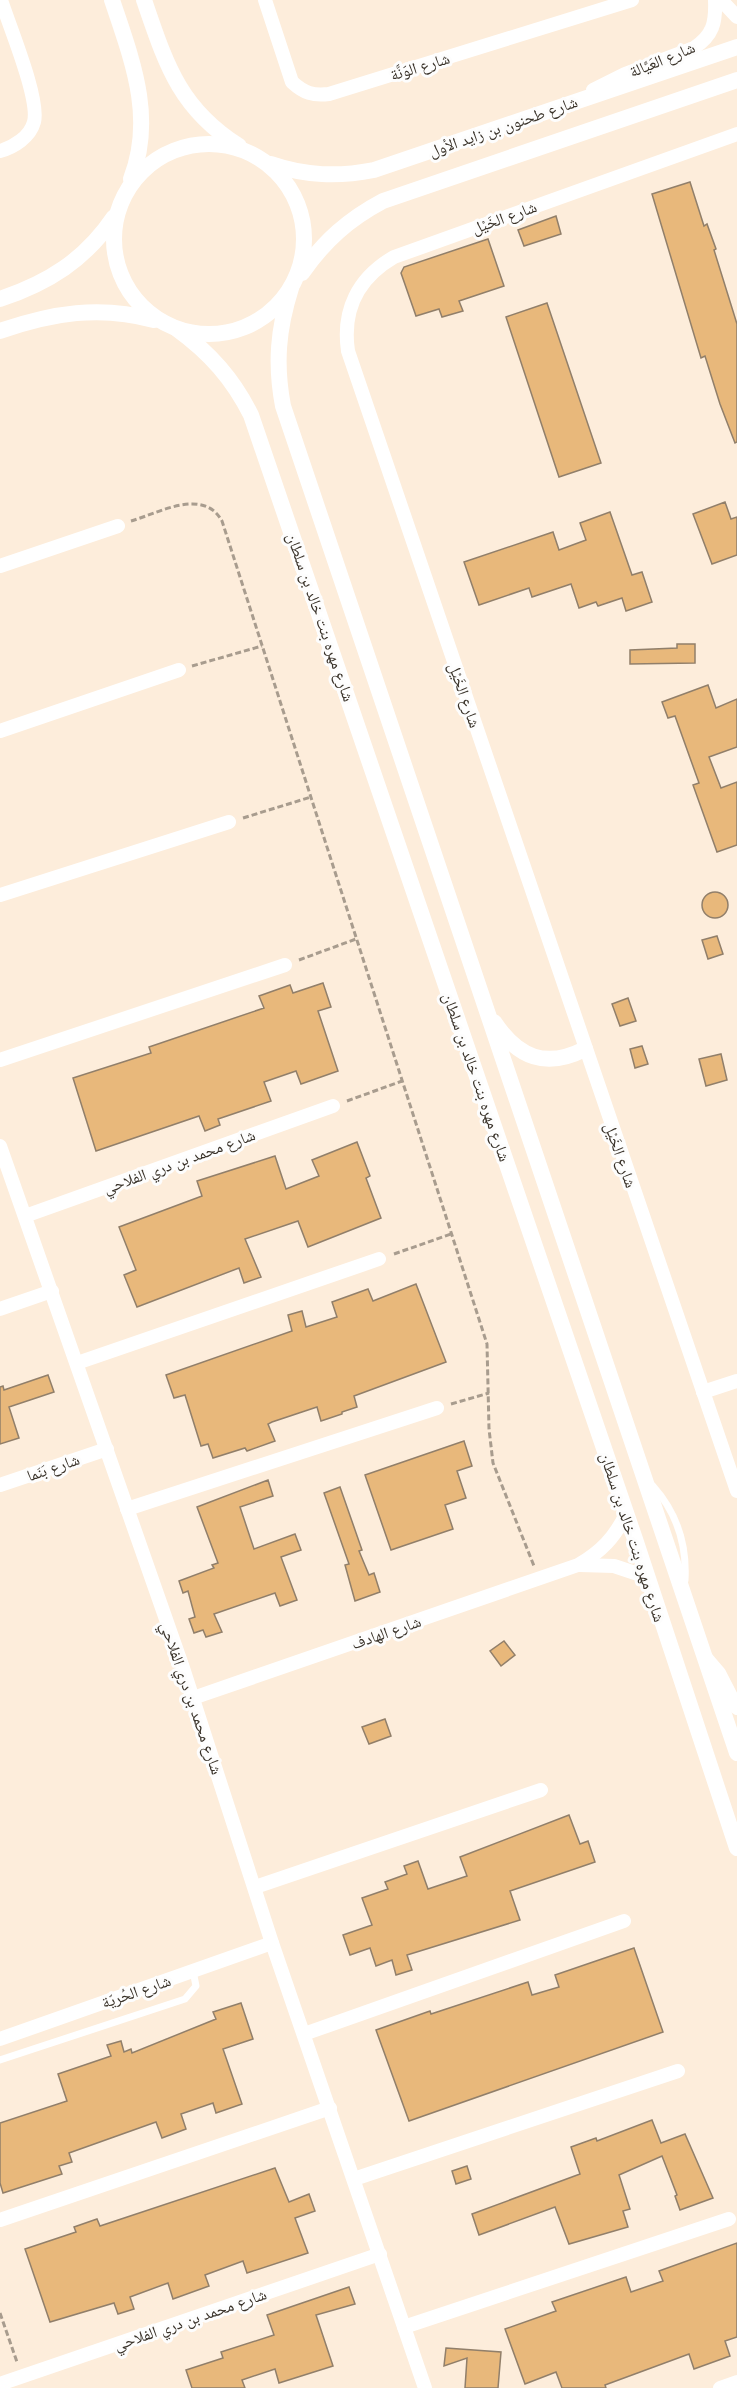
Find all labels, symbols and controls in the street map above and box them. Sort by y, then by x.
street label: شارع العَيَّالة [627,38,698,82]
street label: شارع الوَنَّة [388,48,452,85]
street label: شارع طحنون بن زايد الأول [426,92,580,162]
street label: شارع الخَيْل [469,197,540,239]
street label: شارع مهره بنت خالد بن سلطان [282,530,358,704]
street label: شارع الخَيْل [444,660,485,731]
street label: شارع مهره بنت خالد بن سلطان [438,990,514,1164]
street label: شارع الخَيْل [600,1120,641,1191]
street label: شارع محمد بن دري الفلاحي [101,1125,259,1201]
street label: شارع بَنَما [24,1450,82,1486]
street label: شارع مهره بنت خالد بن سلطان [595,1450,669,1625]
street label: شارع الهادف [349,1612,424,1654]
street label: شارع محمد بن دري الفلاحي [154,1619,227,1778]
street label: شارع الحُريّة [99,1971,173,2013]
street label: شارع محمد بن دري الفلاحي [111,2284,270,2357]

